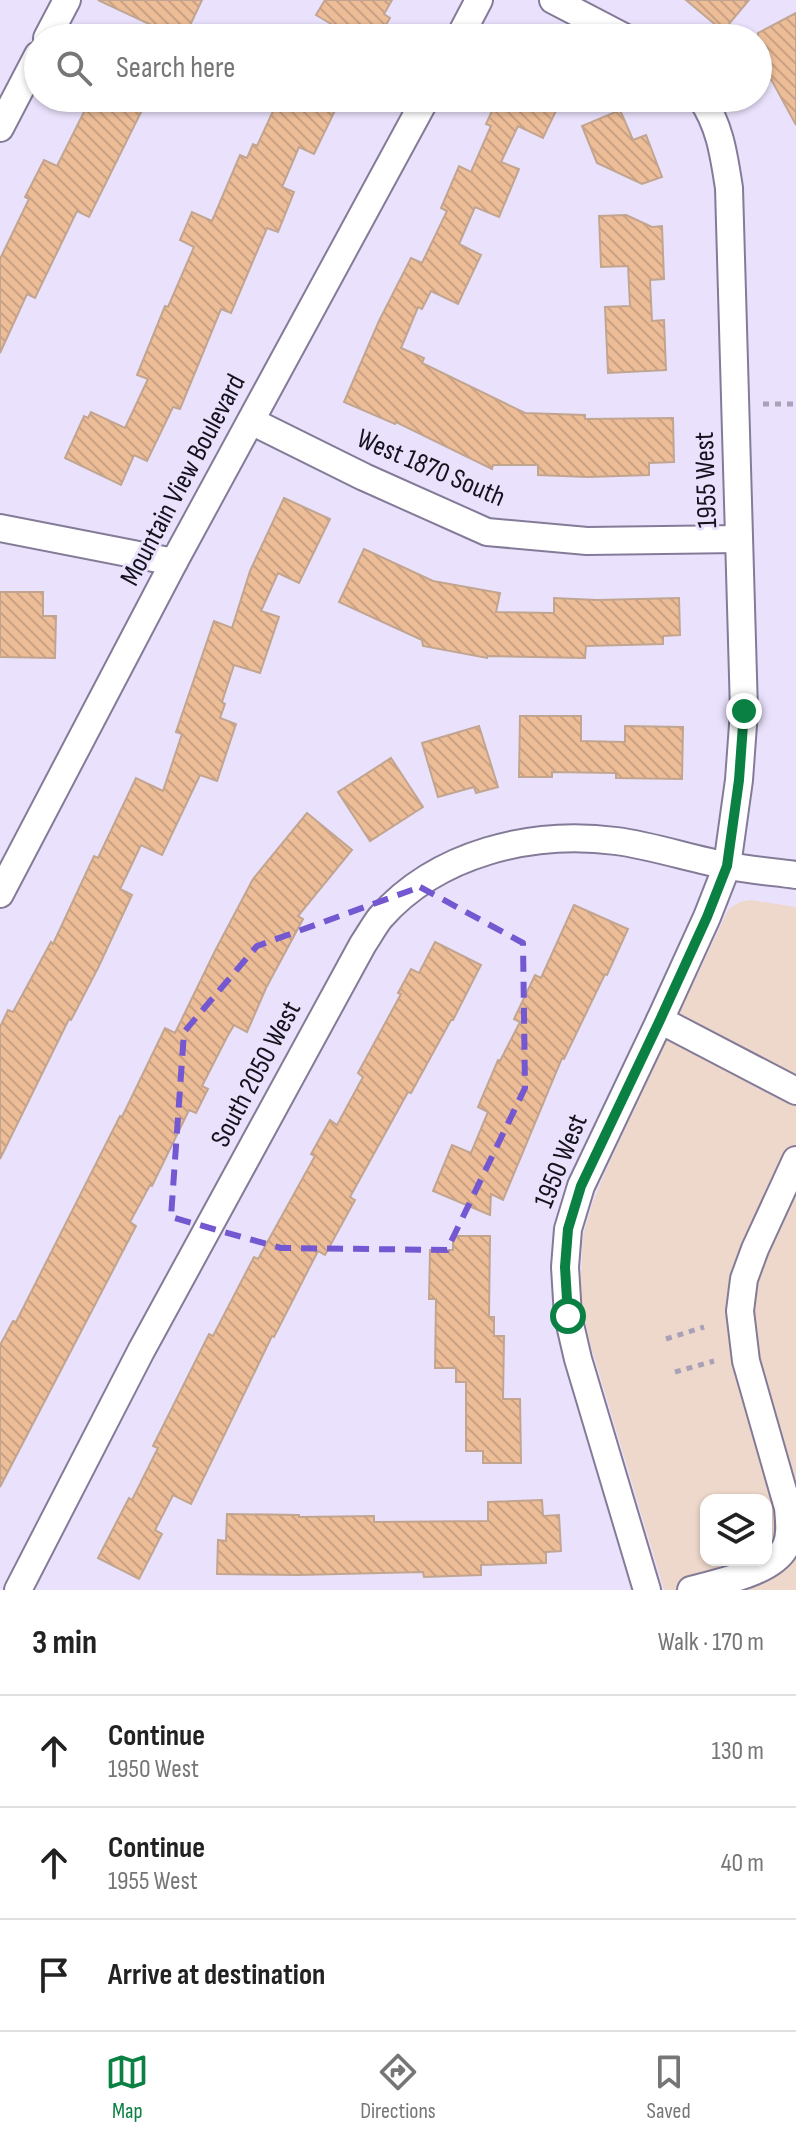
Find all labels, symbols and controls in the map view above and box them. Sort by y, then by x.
search box [24,24,772,112]
icon: search [52,46,96,90]
text: Search here [116,50,235,86]
street label: Mountain View Boulevard [113,369,253,591]
street label: West 1870 South [352,422,510,514]
street label: 1955 West [688,431,724,529]
route end [726,693,762,729]
street label: South 2050 West [204,996,308,1152]
street label: 1950 West [527,1109,595,1213]
route start [550,1298,586,1334]
map controls [700,1494,772,1566]
button: layers [700,1494,772,1566]
text: 3 min [32,1622,97,1663]
text: Walk · 170 m [658,1627,764,1658]
text: Continue [108,1718,205,1754]
icon: ahead [32,1729,76,1773]
text: 130 m [712,1736,764,1767]
text: 1950 West [108,1754,199,1785]
text: Continue [108,1830,205,1866]
icon: ahead [32,1841,76,1885]
text: 40 m [721,1848,764,1879]
text: 1955 West [108,1866,198,1897]
icon: arrive [32,1953,76,1997]
text: Arrive at destination [108,1957,325,1993]
tab: Map [105,2050,149,2125]
tab: Directions [360,2050,436,2125]
tab: Saved [647,2050,691,2125]

